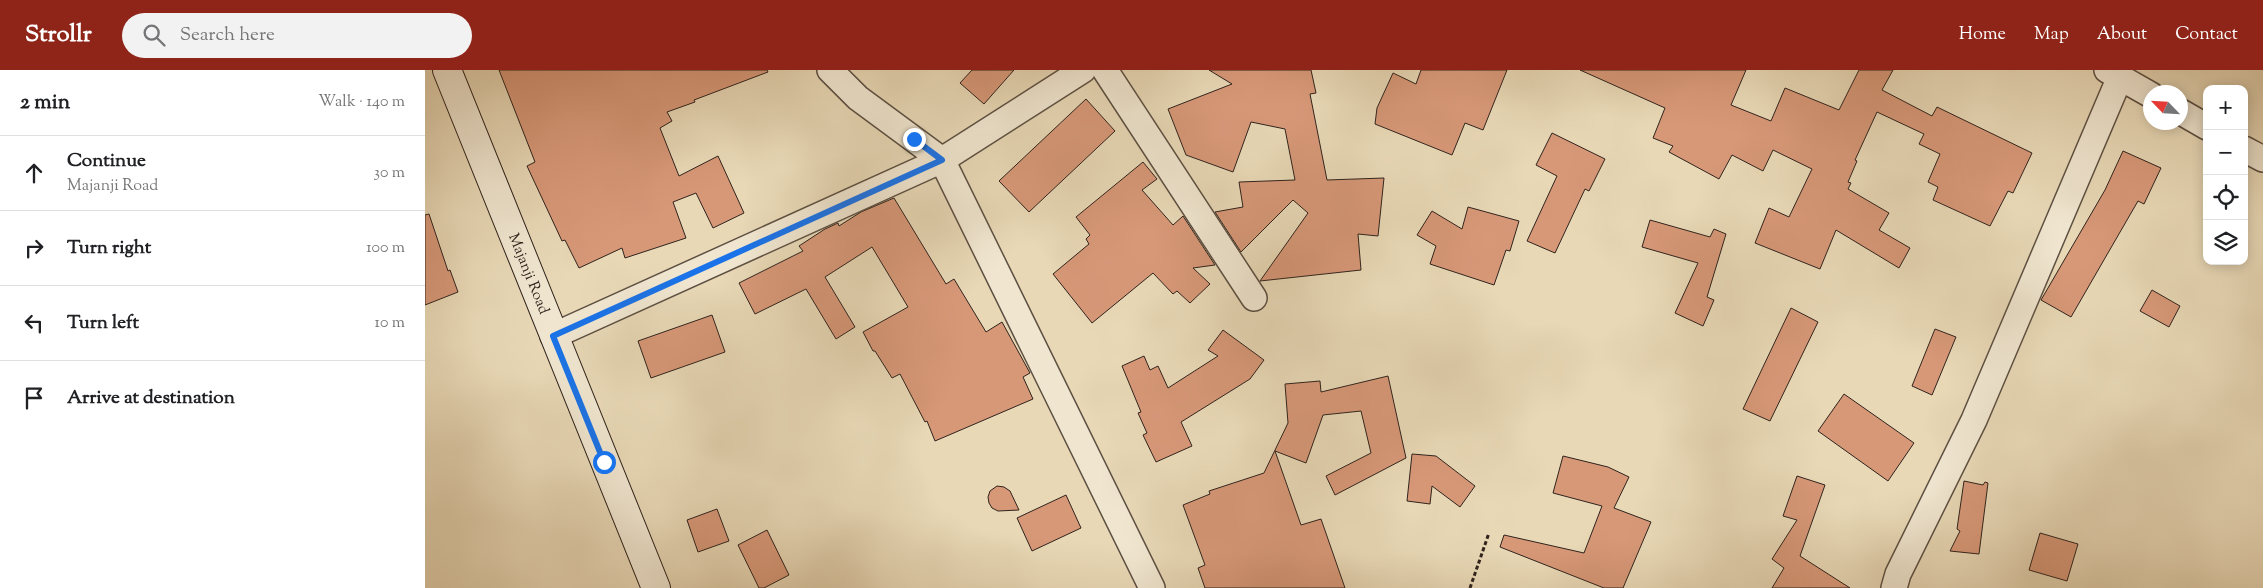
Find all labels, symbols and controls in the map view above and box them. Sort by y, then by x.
search box [122,13,472,58]
text: Strollr [25,18,92,52]
icon: search [140,21,168,49]
text: Search here [180,22,275,49]
text: Home [1959,22,2006,48]
text: Map [2034,22,2069,48]
text: About [2097,22,2147,48]
text: Contact [2175,22,2238,48]
north arrow [2143,85,2188,130]
map controls [2203,85,2248,265]
button: + [2203,85,2248,130]
text: 2 min [20,88,70,118]
text: Walk · 140 m [318,91,405,114]
route end [903,128,926,151]
button: − [2203,130,2248,175]
text: Continue [67,148,146,175]
icon: ahead [20,159,48,187]
text: 30 m [374,162,405,185]
text: Majanji Road [67,175,158,198]
button: locate [2203,175,2248,220]
button: layers [2203,220,2248,265]
street label: Majanji Road [502,230,554,318]
icon: right [20,234,48,262]
text: Turn right [67,235,151,262]
text: 100 m [366,237,405,260]
icon: left [20,309,48,337]
text: Turn left [67,310,139,337]
text: 10 m [375,312,405,335]
icon: arrive [20,384,48,412]
text: Arrive at destination [67,385,235,412]
route start [593,451,616,474]

